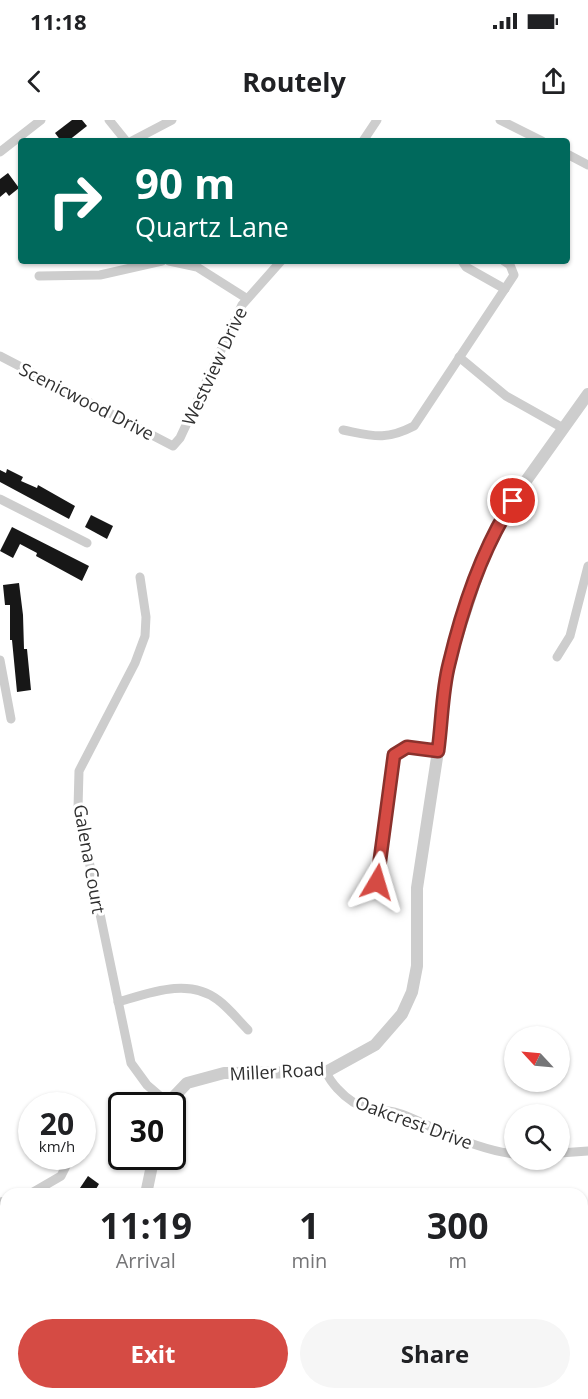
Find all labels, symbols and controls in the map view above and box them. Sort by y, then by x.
text: 11:18 [30,6,87,36]
text: Routely [242,63,346,100]
icon: back [18,65,51,98]
icon: share [537,65,570,98]
text: 90 m [135,154,235,211]
icon: right [36,162,114,240]
text: Quartz Lane [135,208,289,245]
street label: Westview Drive [176,303,252,429]
street label: Scenicwood Drive [16,357,158,445]
pin [487,475,538,526]
icon: arrive [496,484,529,517]
street label: Galena Court [69,803,111,915]
position arrow [345,850,409,914]
north arrow [504,1026,570,1092]
map controls [504,1026,570,1170]
street label: Miller Road [229,1057,325,1085]
street label: Oakcrest Drive [352,1090,476,1154]
speed limit sign: 30 [108,1092,186,1170]
text: 20 [40,1103,74,1144]
button: search [504,1104,570,1170]
text: km/h [39,1136,75,1156]
text: 11:19 [99,1201,192,1250]
text: 1 [299,1201,320,1250]
text: 300 [427,1201,489,1250]
text: Arrival [116,1247,176,1274]
text: min [291,1247,327,1274]
text: m [448,1247,467,1274]
button: Exit [18,1319,288,1388]
button: Share [300,1319,570,1388]

